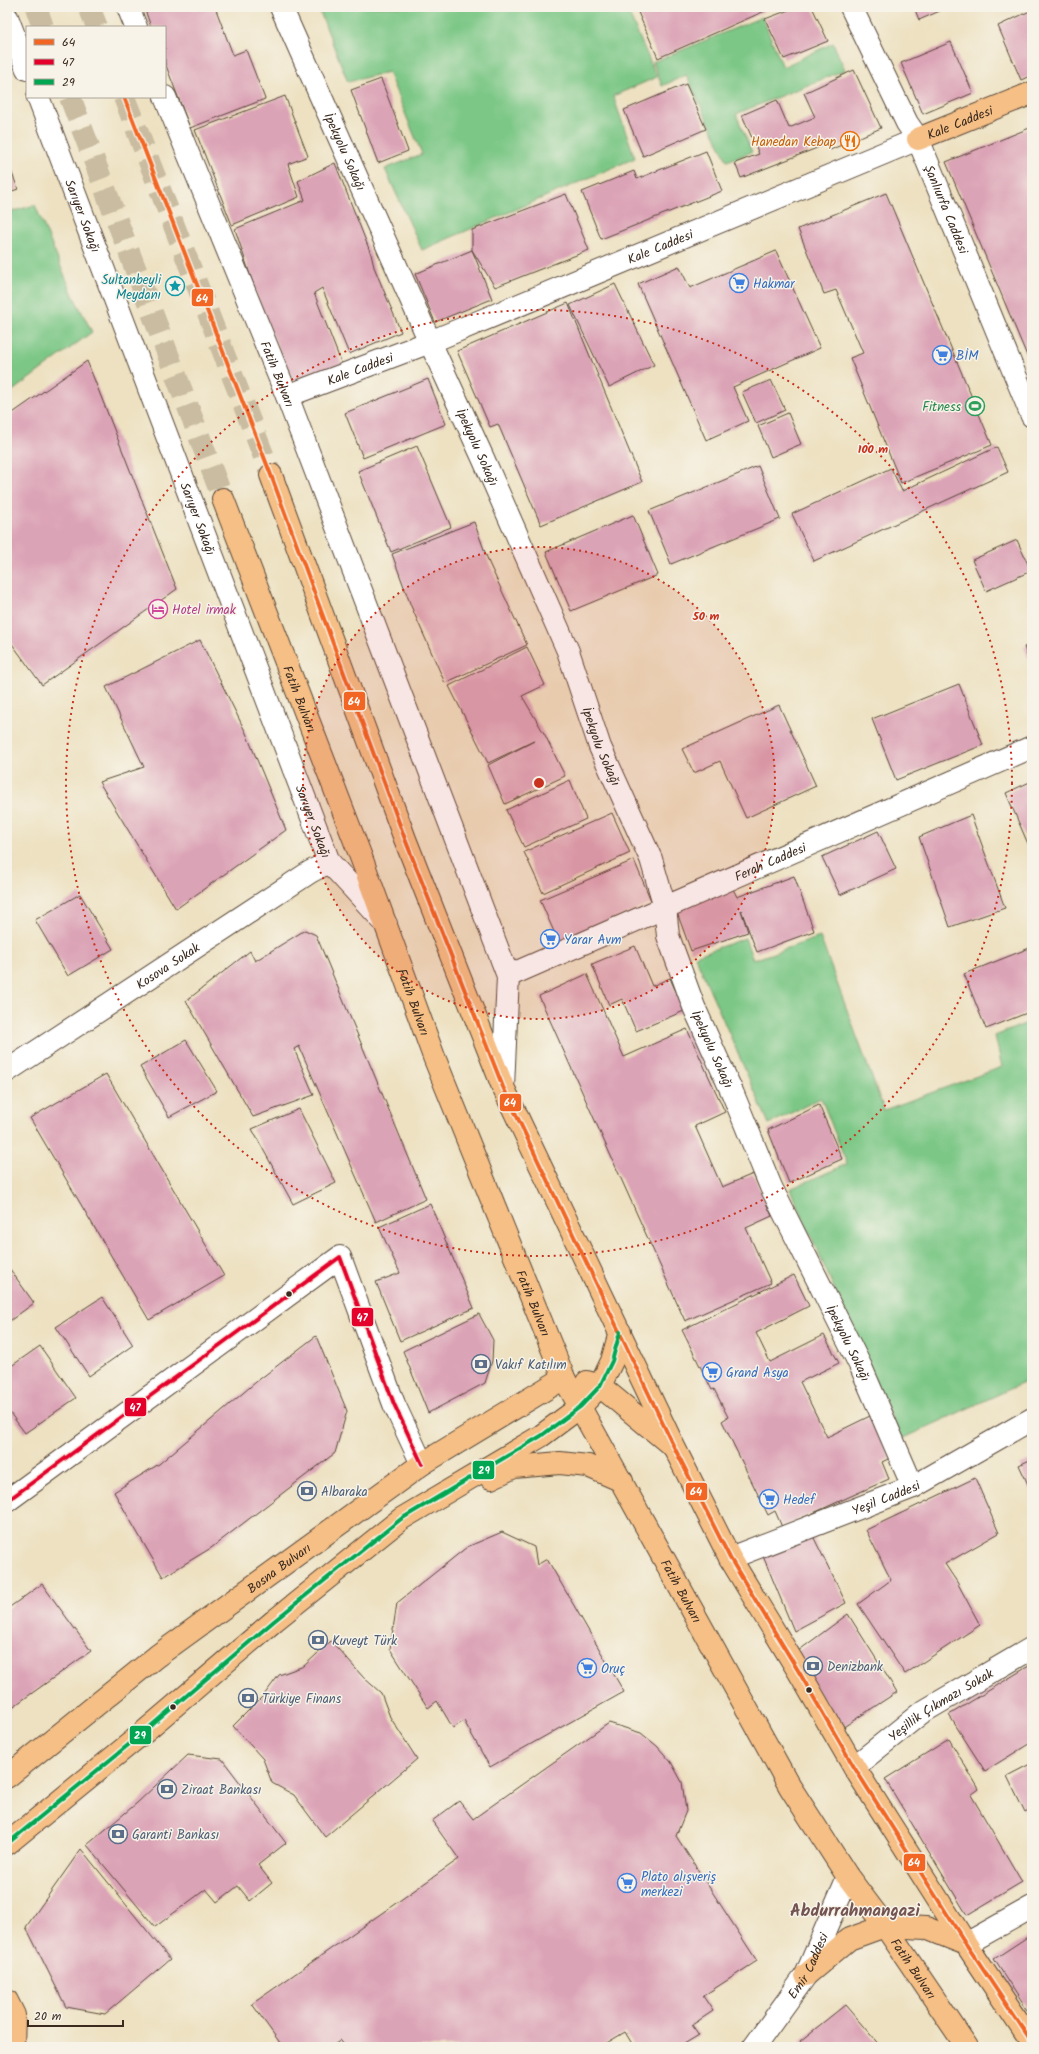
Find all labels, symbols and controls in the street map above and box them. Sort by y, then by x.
legend [26,26,166,98]
text: 64 [62,33,76,52]
text: 47 [62,53,75,72]
text: 29 [62,73,75,92]
street label: Kale Caddesi [924,100,997,146]
street label: İpekyolu Sokağı [317,110,370,194]
restaurant icon: Hanedan Kebap [839,130,861,152]
place label: Hanedan Kebap [751,132,837,153]
street label: Şanlıurfa Caddesi [918,162,974,258]
street label: Sarıyer Sokağı [58,177,105,256]
street label: Kale Caddesi [625,224,698,271]
place label: Sultanbeyli Meydanı [102,270,162,306]
supermarket icon: Hakmar [728,272,750,294]
place label: Hakmar [753,274,795,295]
place icon: Sultanbeyli Meydanı [164,275,186,297]
line badge: 64 [191,288,214,307]
text: 64 [196,290,208,308]
street label: Fatih Bulvarı [254,338,299,411]
supermarket icon: BİM [931,344,953,366]
place label: BİM [956,346,979,367]
street label: Kale Caddesi [324,347,398,392]
sports icon: Fitness [964,395,986,417]
place label: Fitness [922,397,961,418]
street label: İpekyolu Sokağı [450,405,503,490]
text: 100 m [858,440,888,459]
street label: Sarıyer Sokağı [173,479,220,559]
hotel icon: Hotel irmak [147,598,169,620]
place label: Hotel irmak [172,600,237,621]
text: 50 m [692,607,720,626]
street label: Fatih Bulvarı [276,663,321,736]
line badge: 64 [343,691,366,711]
text: 64 [348,693,360,711]
street label: İpekyolu Sokağı [575,704,625,790]
centre of rings [532,776,546,790]
street label: Sarıyer Sokağı [289,782,336,861]
street label: Ferah Caddesi [731,838,811,888]
supermarket icon: Yarar Avm [539,928,561,950]
place label: Yarar Avm [564,930,621,951]
street label: Kosova Sokak [132,938,205,996]
street label: Fatih Bulvarı [391,966,434,1039]
street label: İpekyolu Sokağı [685,1007,738,1092]
line badge: 64 [499,1093,522,1112]
text: 64 [504,1094,516,1112]
street label: Fatih Bulvarı [509,1267,555,1340]
unlabelled marker [284,1289,294,1299]
street label: İpekyolu Sokağı [819,1301,875,1385]
line badge: 47 [351,1307,374,1327]
text: 47 [356,1309,368,1327]
bank icon: Vakıf Katılım [470,1353,492,1375]
place label: Vakıf Katılım [495,1355,567,1376]
supermarket icon: Grand Asya [701,1361,723,1383]
place label: Grand Asya [726,1363,789,1384]
line badge: 47 [124,1397,147,1417]
text: 47 [129,1399,141,1417]
line badge: 29 [472,1460,495,1480]
text: 29 [478,1462,490,1480]
street label: Yeşil Caddesi [849,1475,925,1522]
bank icon: Albaraka [296,1480,318,1502]
place label: Albaraka [321,1482,368,1503]
line badge: 64 [685,1482,708,1501]
text: 64 [690,1483,702,1501]
supermarket icon: Hedef [758,1488,780,1510]
place label: Hedef [783,1490,816,1511]
street label: Bosna Bulvarı [243,1539,316,1600]
street label: Fatih Bulvarı [654,1556,706,1627]
bank icon: Kuveyt Türk [307,1629,329,1651]
place label: Kuveyt Türk [332,1631,398,1652]
bank icon: Denizbank [802,1655,824,1677]
supermarket icon: Oruç [576,1657,598,1679]
place label: Denizbank [827,1657,884,1678]
place label: Oruç [601,1659,626,1680]
street label: Yeşillik Çıkmazı Sokak [884,1663,999,1748]
unlabelled marker [804,1685,814,1695]
bank icon: Türkiye Finans [237,1687,259,1709]
place label: Türkiye Finans [262,1689,342,1710]
unlabelled marker [168,1702,178,1712]
line badge: 29 [129,1725,152,1745]
text: 29 [134,1727,146,1745]
bank icon: Ziraat Bankası [156,1778,178,1800]
place label: Ziraat Bankası [181,1780,261,1801]
bank icon: Garanti Bankası [107,1823,129,1845]
place label: Garanti Bankası [132,1825,219,1846]
line badge: 64 [903,1853,926,1872]
text: 64 [908,1854,920,1872]
place label: Plato alışveriş merkezi [641,1867,716,1903]
supermarket icon: Plato alışveriş merkezi [616,1872,638,1894]
district label: Abdurrahmangazi [790,1898,920,1925]
street label: Emir Caddesi [783,1929,835,2004]
street label: Fatih Bulvarı [884,1934,941,2004]
scale bar [28,2002,123,2028]
text: 20 m [34,2007,62,2026]

